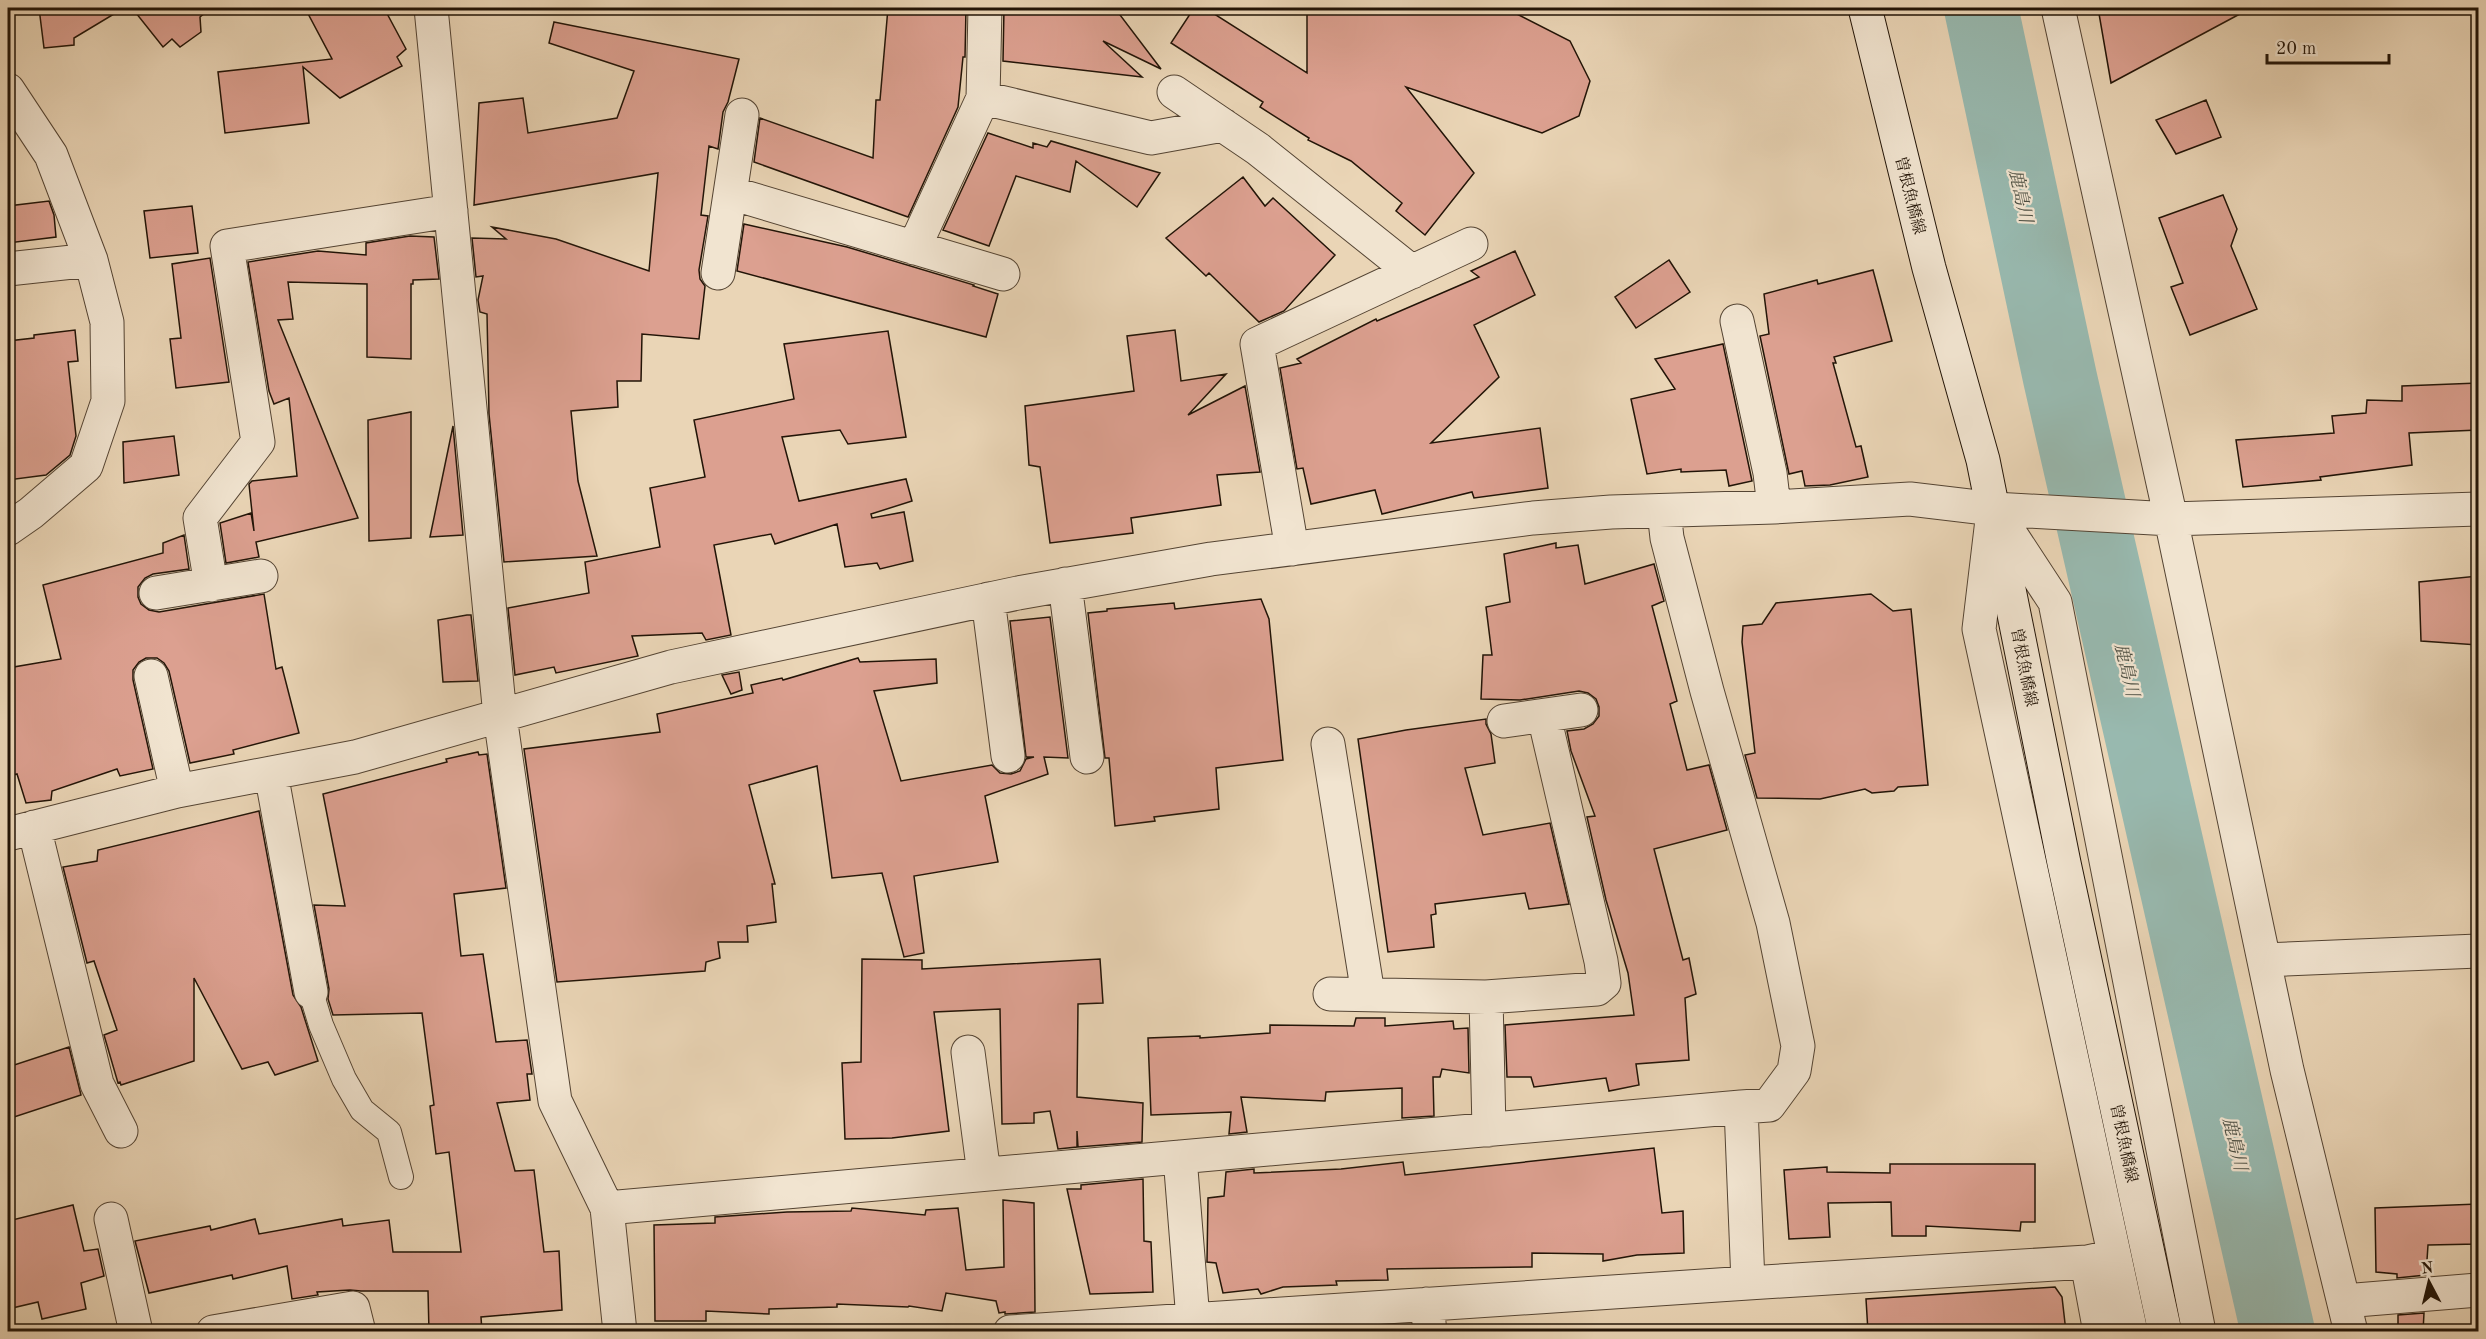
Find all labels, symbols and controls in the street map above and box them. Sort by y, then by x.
scale bar [2267,27,2388,65]
text: 20 m [2276,40,2316,58]
street label: 曽根魚橋線 [1892,154,1928,236]
water label: 鹿島川 [2006,168,2037,226]
street label: 曽根魚橋線 [2008,626,2040,708]
water label: 鹿島川 [2111,641,2143,701]
street label: 曽根魚橋線 [2107,1102,2141,1184]
water label: 鹿島川 [2219,1115,2251,1175]
north arrow [2399,1252,2459,1312]
text: N [2420,1260,2435,1278]

